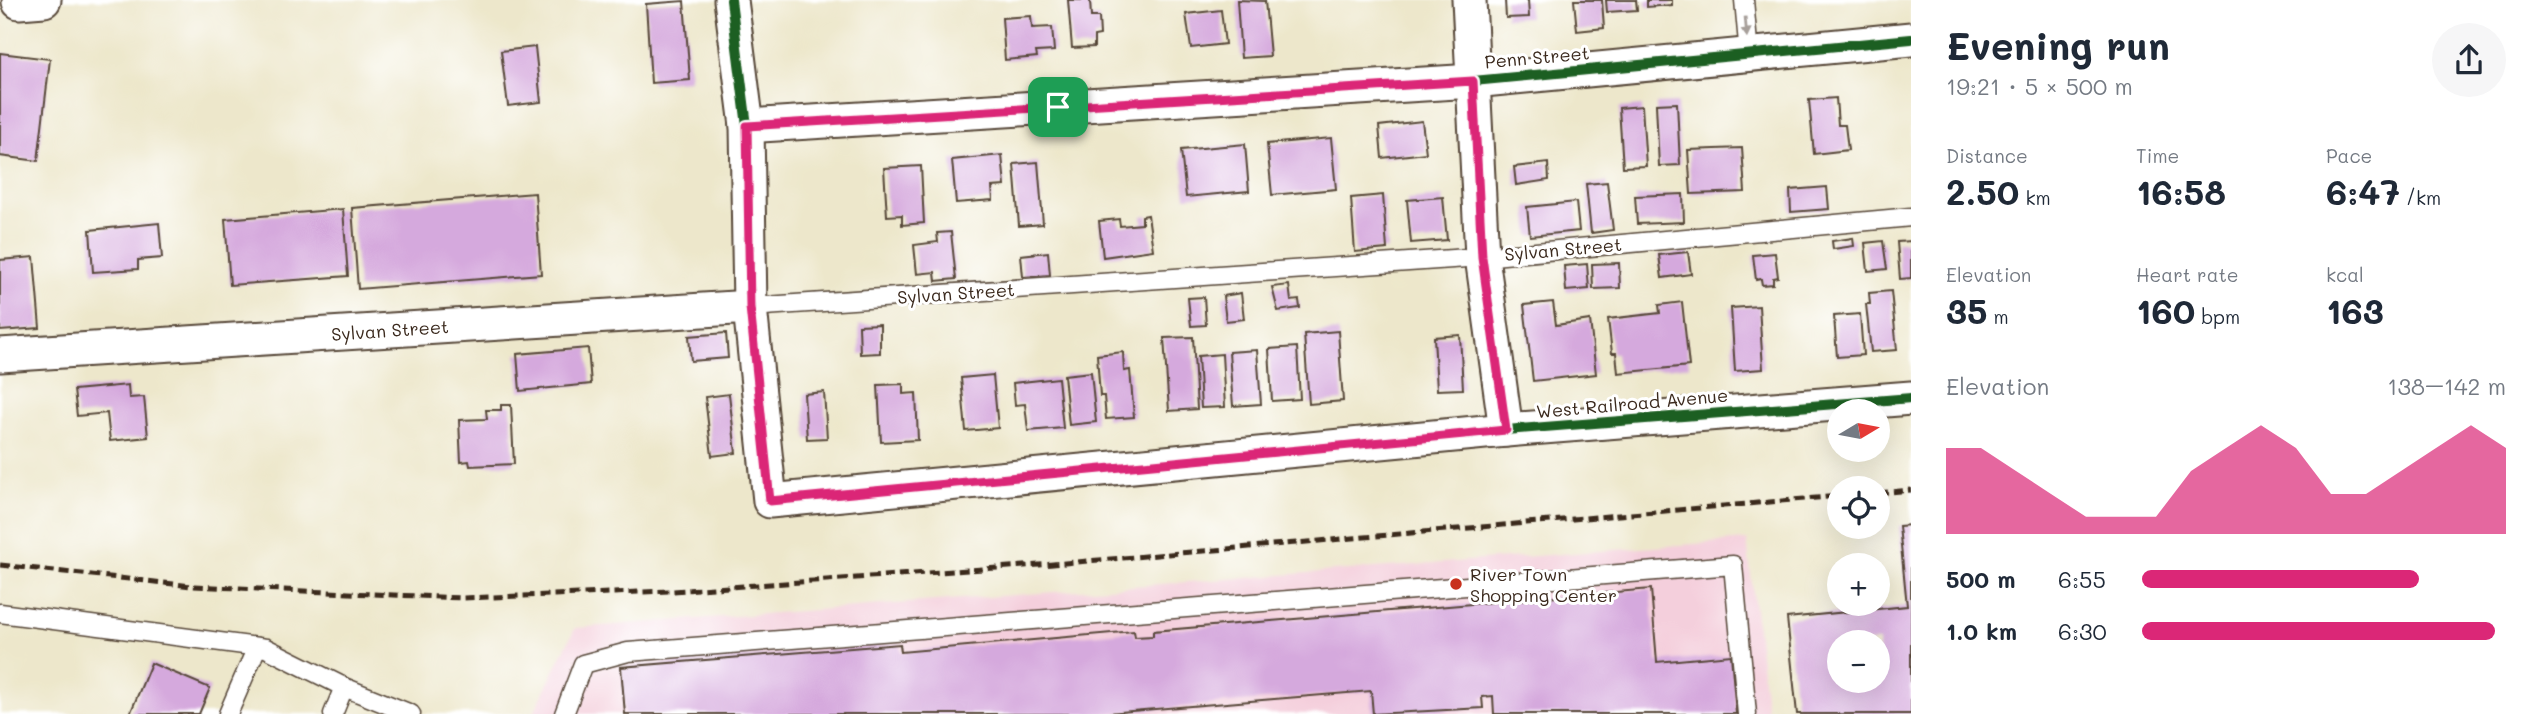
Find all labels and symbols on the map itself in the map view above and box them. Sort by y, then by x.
one-way arrow [1741,17,1752,39]
street label: Penn Street [1484,40,1590,74]
pin [1028,77,1088,137]
street label: Sylvan Street [1503,232,1623,266]
street label: Sylvan Street [896,277,1016,309]
street label: Sylvan Street [330,314,450,346]
street label: West Railroad Avenue [1535,383,1729,423]
north arrow [1827,399,1890,462]
place label: River Town Shopping Center [1470,562,1617,607]
marker: River Town Shopping Center [1448,576,1464,592]

